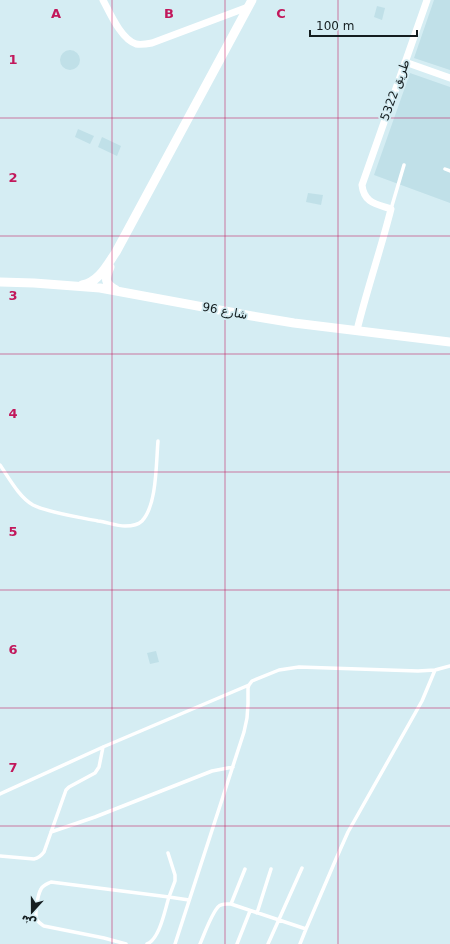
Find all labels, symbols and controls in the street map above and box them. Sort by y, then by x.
text: A [51,6,61,21]
text: B [164,6,174,21]
text: C [276,6,286,21]
scale bar [310,12,417,38]
text: 100 m [316,19,354,33]
text: 1 [8,52,18,67]
street label: طريق 5322 [377,58,413,123]
text: 2 [8,170,18,185]
text: 3 [8,288,18,303]
street label: شارع 96 [201,300,249,323]
text: 4 [8,406,18,421]
text: 5 [8,524,18,539]
text: 6 [8,642,18,657]
text: 7 [8,760,18,775]
north arrow [12,892,52,932]
text: ش [19,912,38,930]

